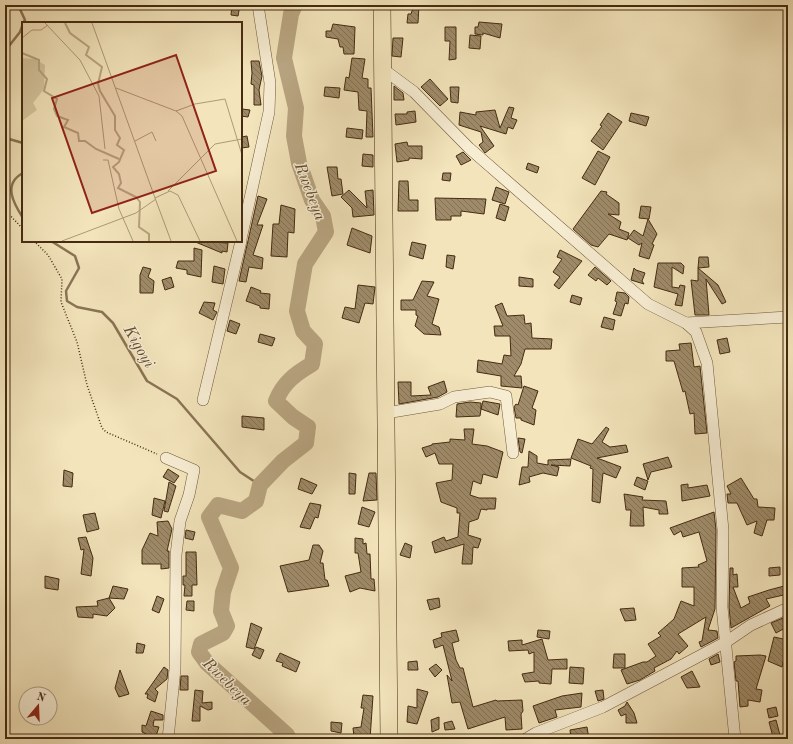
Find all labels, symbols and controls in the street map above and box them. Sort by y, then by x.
inset map [22,22,242,242]
water label: Rwebeya [290,160,328,223]
water label: Kigoyi [119,322,157,372]
water label: Rwebeya [199,655,254,710]
north arrow [18,686,58,726]
text: N [35,691,47,705]

